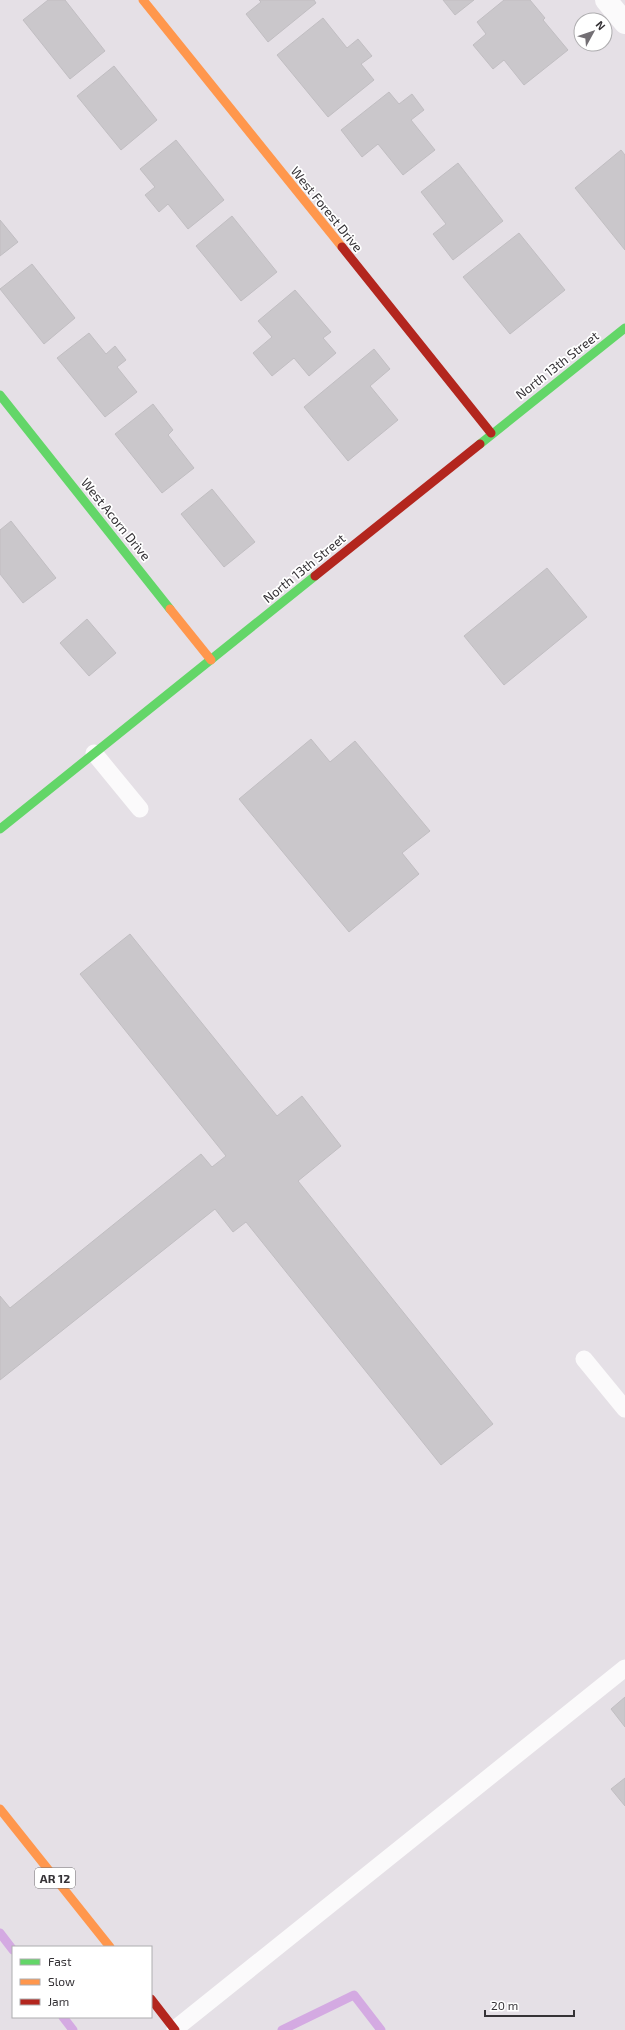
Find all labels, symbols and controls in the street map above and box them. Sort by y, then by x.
north arrow [573,12,613,52]
text: N [594,18,609,33]
street label: West Forest Drive [288,163,366,255]
street label: North 13th Street [512,328,602,402]
street label: West Acorn Drive [78,475,154,563]
street label: North 13th Street [260,530,348,606]
road number: AR 12 [35,1868,75,1888]
legend [12,1946,152,2018]
text: Fast [48,1954,72,1968]
text: Slow [48,1974,75,1988]
scale bar [485,1992,574,2018]
text: Jam [48,1994,69,2008]
text: 20 m [491,1998,518,2012]

